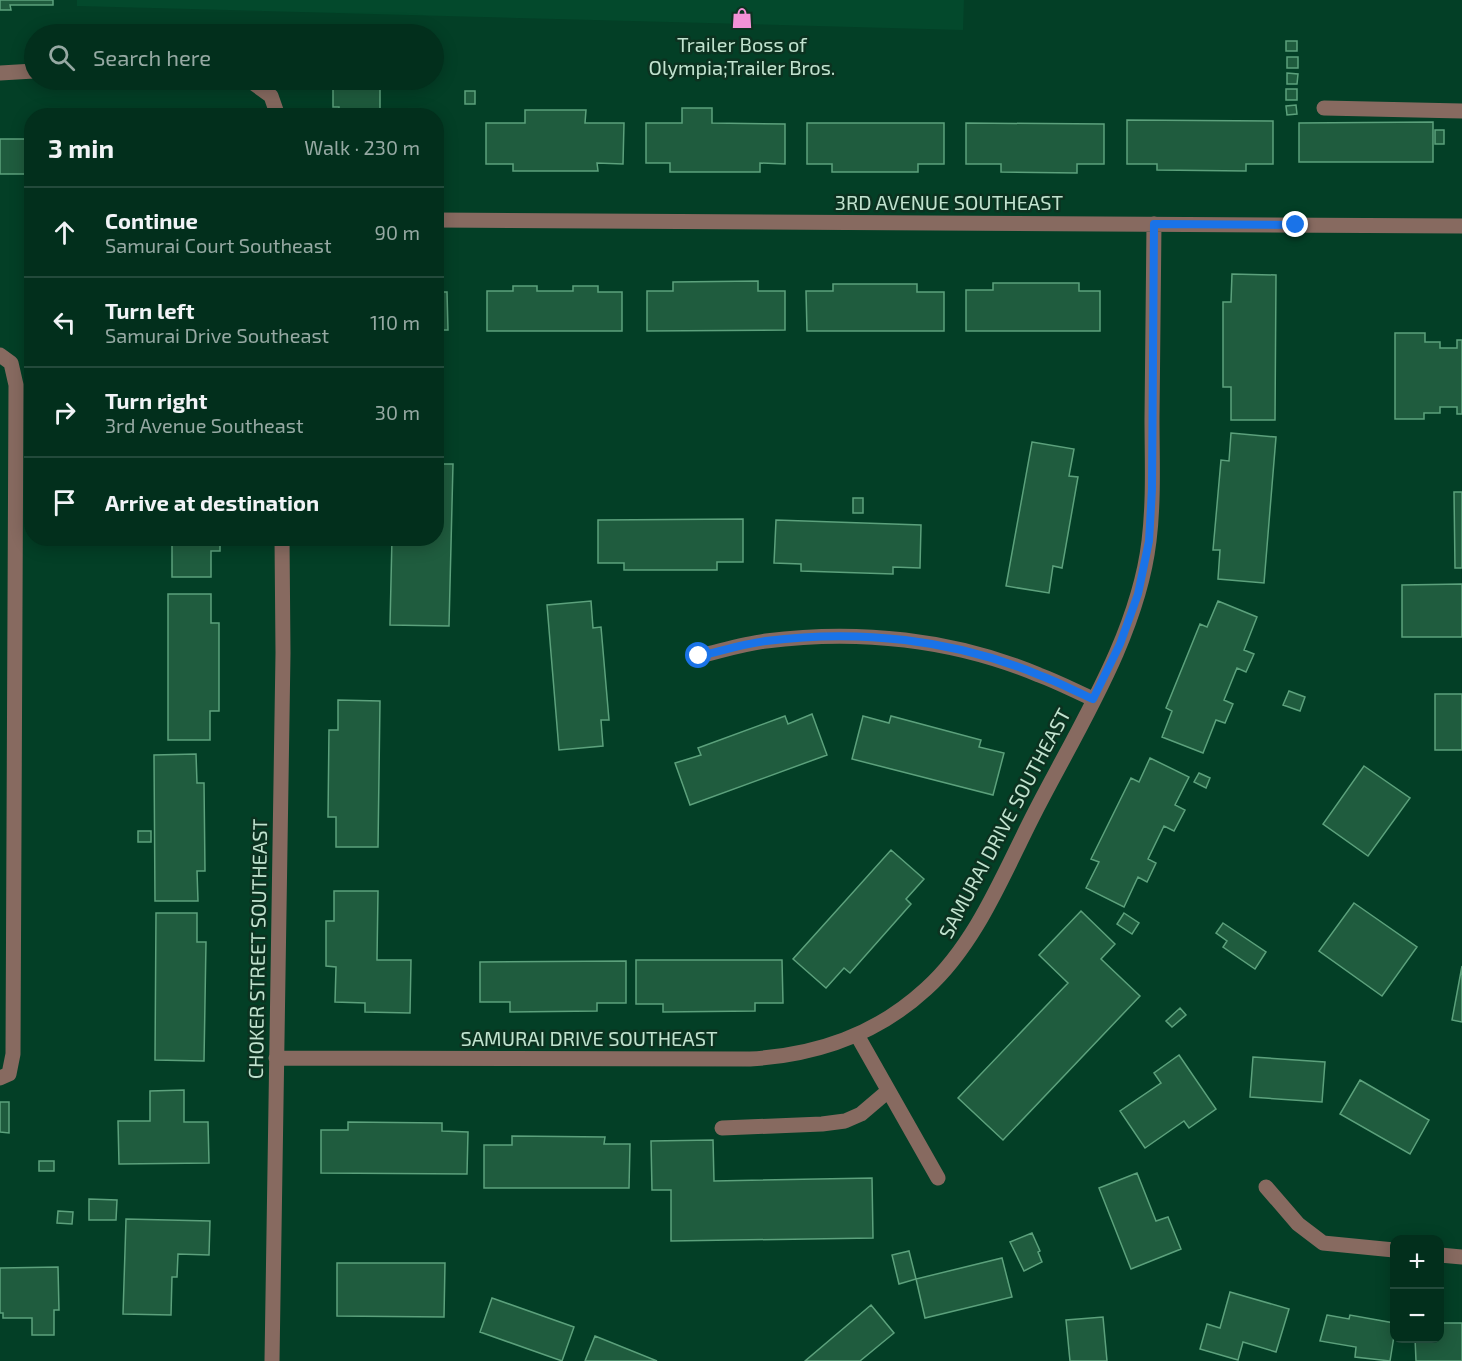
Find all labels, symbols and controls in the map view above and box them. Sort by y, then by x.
shop icon: Trailer Boss of Olympia;Trailer Bros. [730,6,754,30]
search box [24,24,444,90]
place label: Trailer Boss of Olympia;Trailer Bros. [649,32,835,79]
icon: search [45,41,78,74]
text: Search here [93,44,211,70]
text: 3 min [48,132,114,163]
text: Walk · 230 m [304,135,420,159]
street label: 3RD AVENUE SOUTHEAST [835,190,1064,214]
text: Continue [105,207,198,233]
route end [1282,211,1308,237]
icon: ahead [48,216,81,249]
text: 90 m [375,220,420,244]
text: Samurai Court Southeast [105,233,332,257]
text: Turn left [105,297,194,323]
icon: left [48,306,81,339]
text: 110 m [370,310,420,334]
text: Samurai Drive Southeast [105,323,329,347]
text: Turn right [105,387,207,413]
icon: right [48,396,81,429]
text: 30 m [375,400,420,424]
text: 3rd Avenue Southeast [105,413,304,437]
icon: arrive [48,486,81,519]
text: Arrive at destination [105,489,319,515]
route start [685,642,711,668]
street label: SAMURAI DRIVE SOUTHEAST [933,704,1075,942]
street label: CHOKER STREET SOUTHEAST [243,818,271,1079]
street label: SAMURAI DRIVE SOUTHEAST [460,1026,718,1050]
map controls [1390,1235,1444,1343]
button: + [1390,1235,1444,1289]
button: − [1390,1289,1444,1343]

